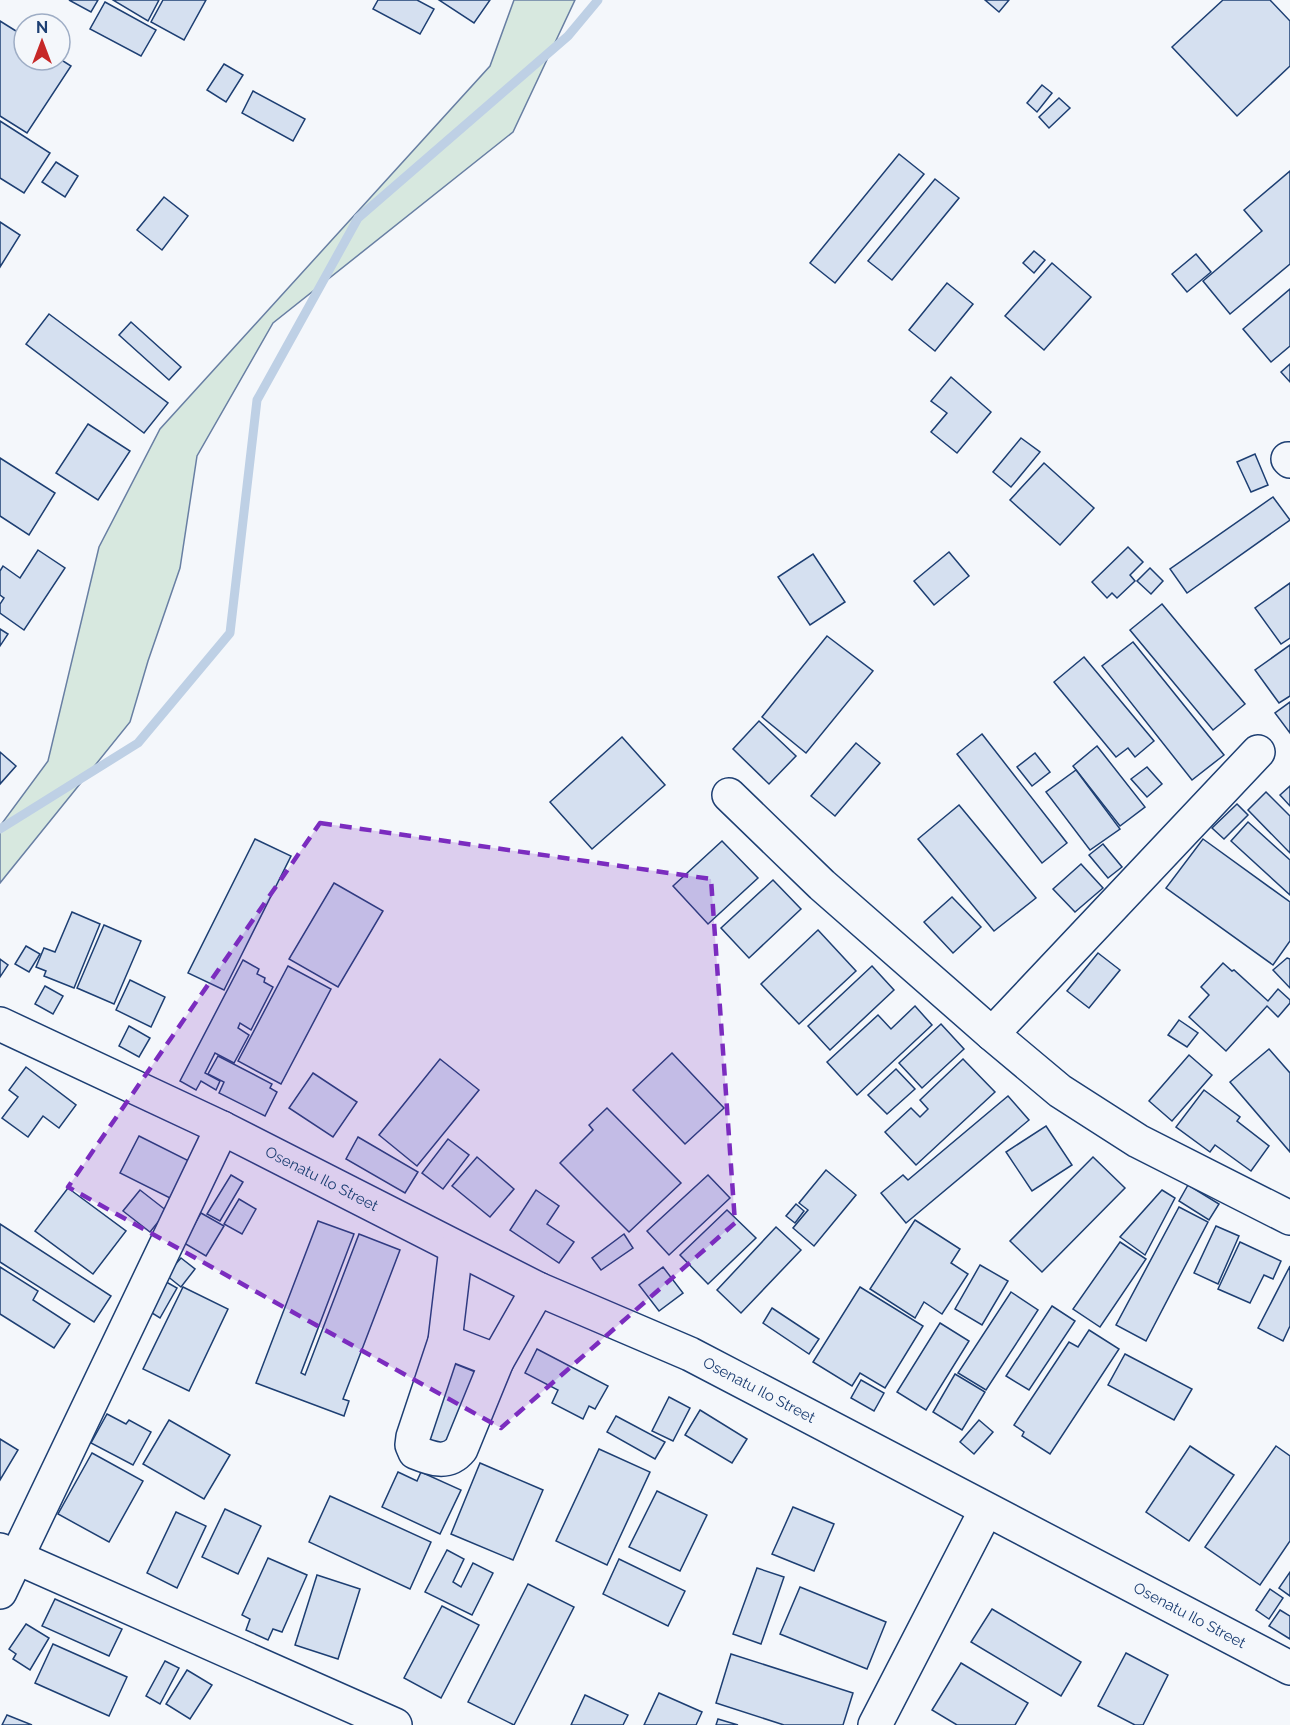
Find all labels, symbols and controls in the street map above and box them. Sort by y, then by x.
north arrow [12,12,72,72]
text: N [36,18,48,37]
street label: Osenatu Ilo Street [262,1143,381,1215]
street label: Osenatu Ilo Street [700,1353,818,1427]
street label: Osenatu Ilo Street [1130,1579,1249,1652]

